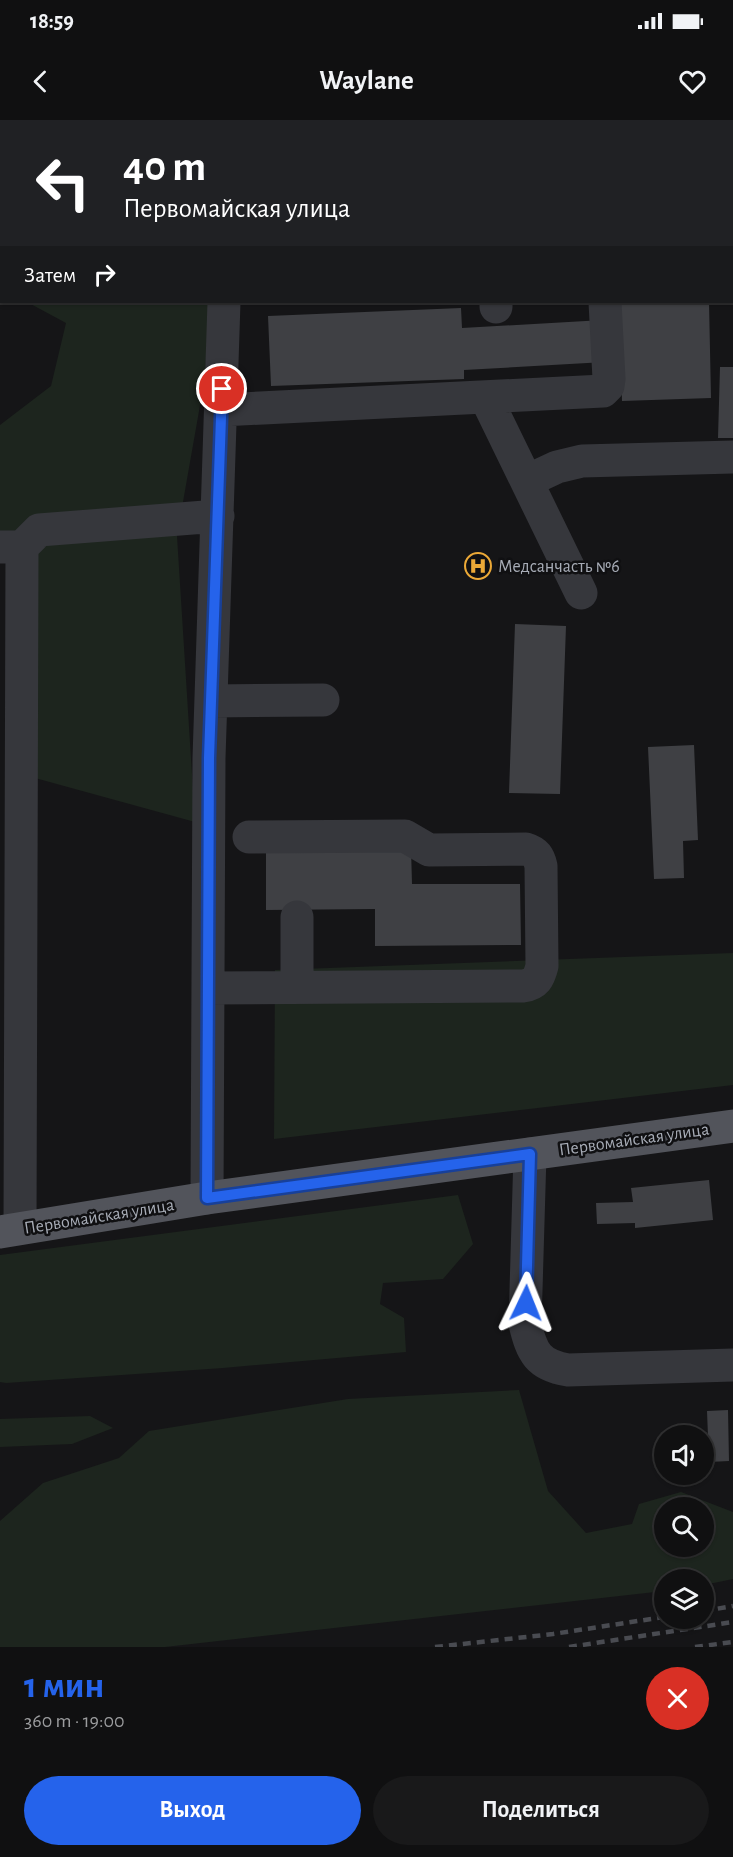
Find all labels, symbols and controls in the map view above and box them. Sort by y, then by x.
text: 18:59 [30,10,74,32]
icon: back [24,65,57,98]
icon: heart [676,65,709,98]
text: Waylane [319,67,414,94]
icon: left [24,144,102,222]
text: 40 m [123,146,206,188]
text: Первомайская улица [123,195,350,222]
icon: right [88,258,121,291]
text: Затем [24,264,76,286]
pin [196,363,247,414]
icon: arrive [205,372,238,405]
hospital icon: Медсанчасть №6 [463,551,493,581]
place label: Медсанчасть №6 [498,558,620,576]
street label: Первомайская улица [558,1121,710,1159]
street label: Первомайская улица [23,1196,175,1238]
position arrow [494,1271,558,1335]
map controls [654,1425,714,1629]
button: sound [654,1425,714,1485]
button: search [654,1497,714,1557]
button: layers [654,1569,714,1629]
button: close [646,1667,709,1730]
text: 1 мин [24,1668,104,1704]
text: 360 m · 19:00 [24,1711,125,1731]
button: Выход [24,1776,361,1845]
button: Поделиться [373,1776,709,1845]

